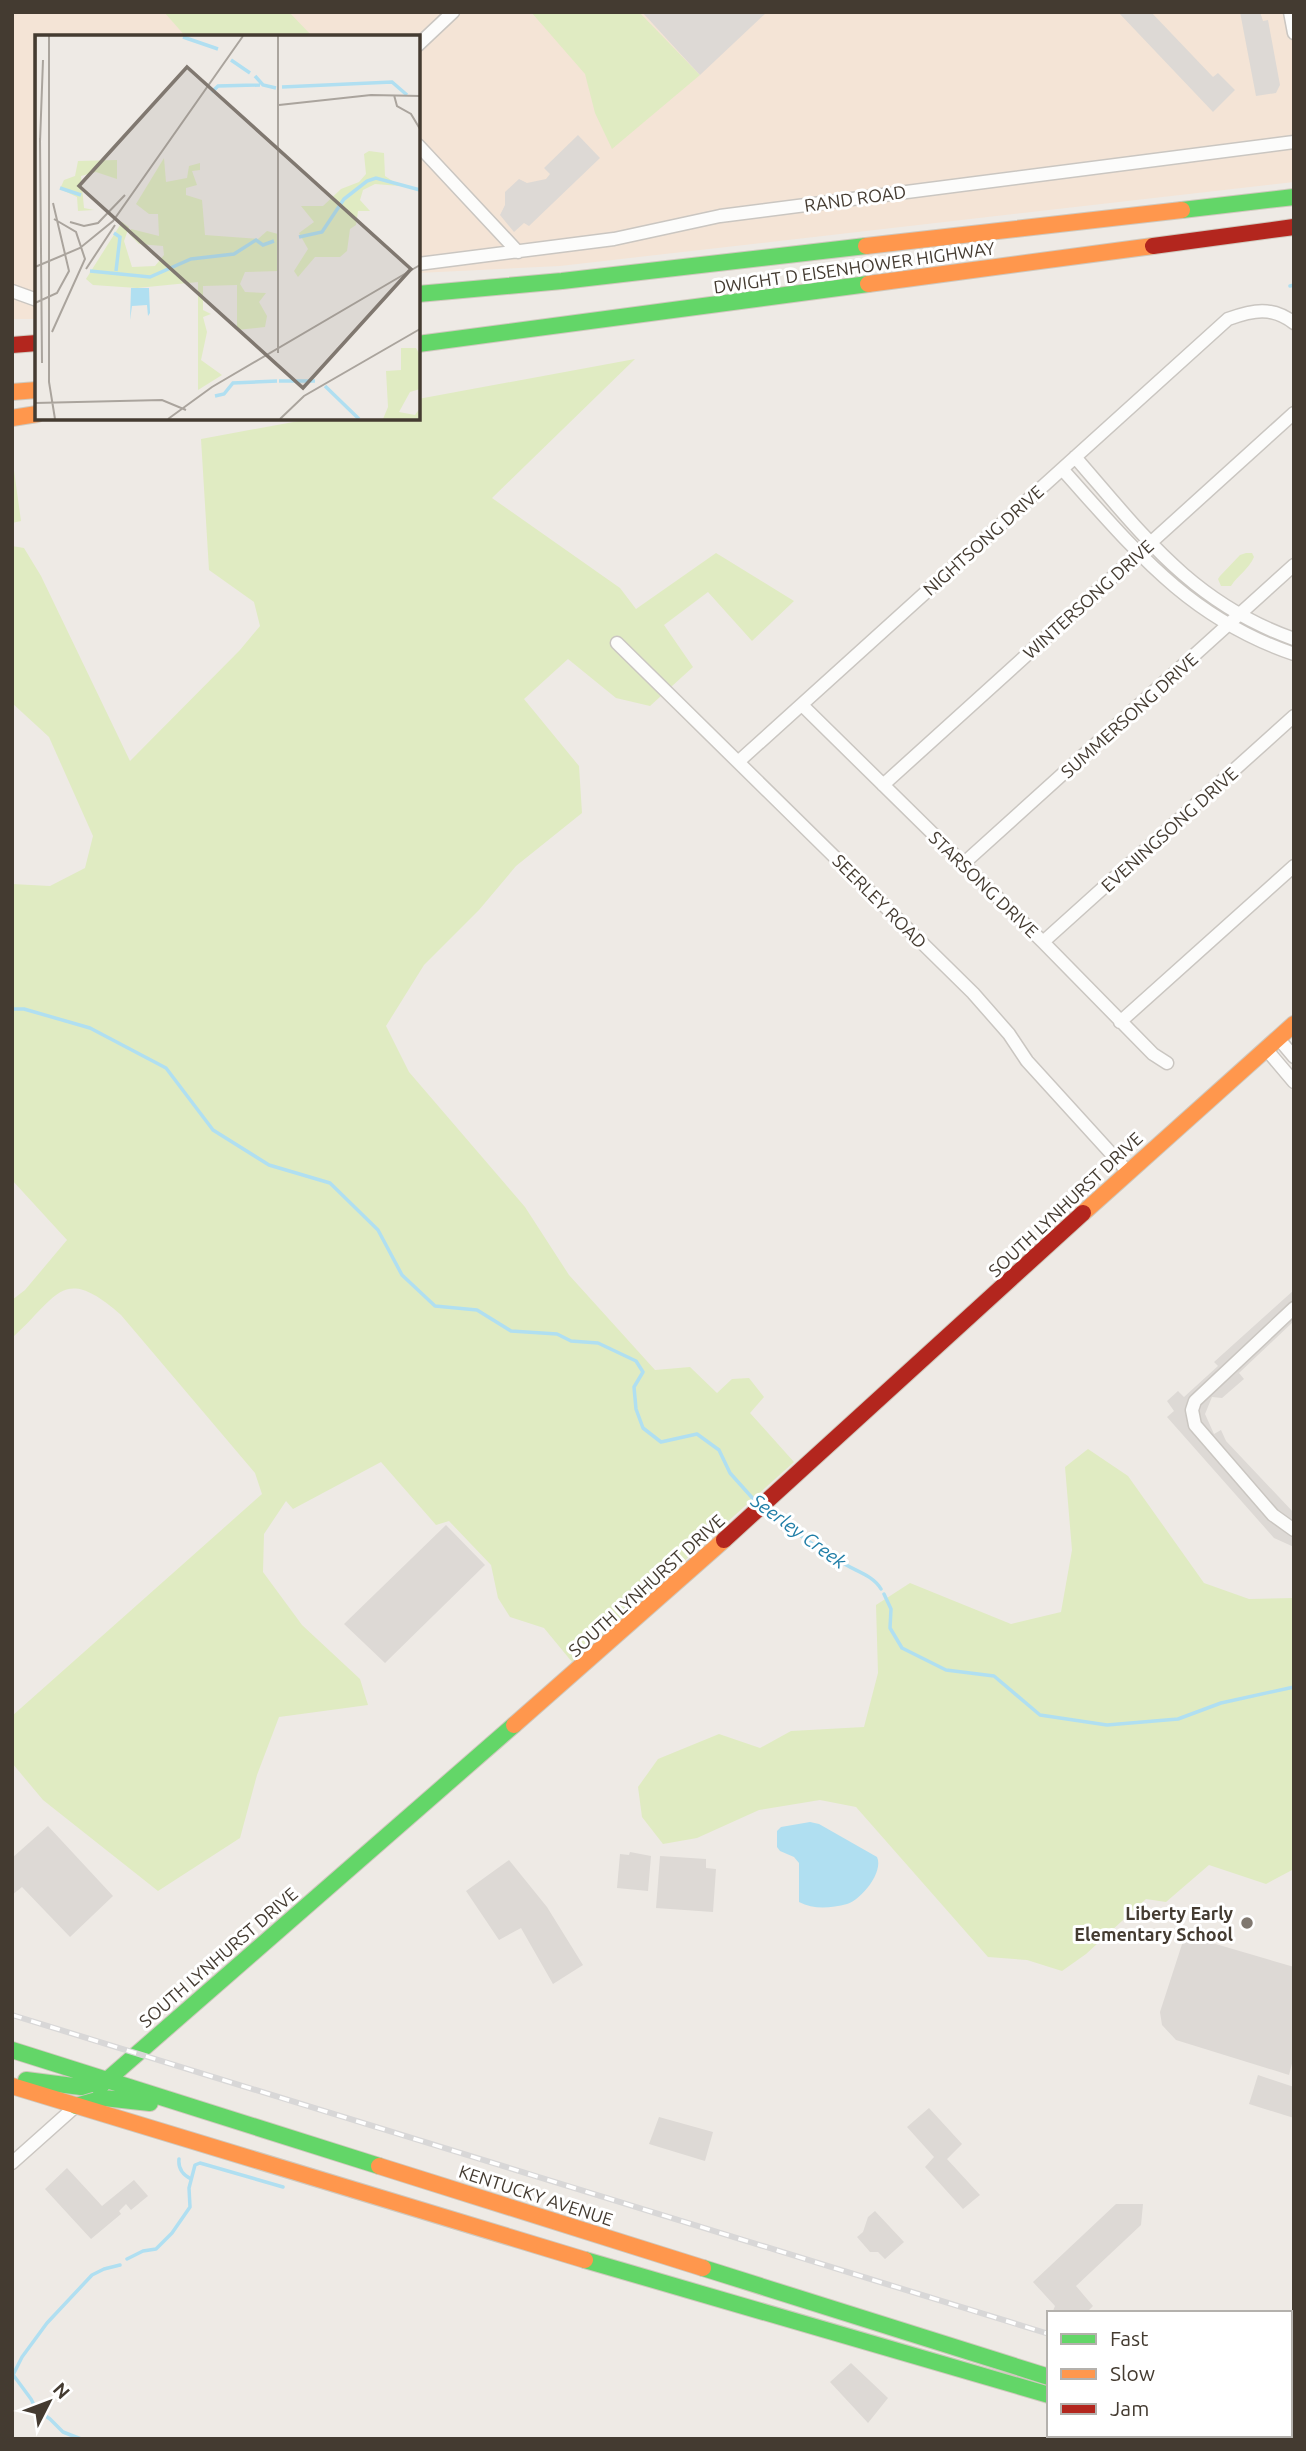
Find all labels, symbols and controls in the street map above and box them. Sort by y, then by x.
inset map [35,35,420,420]
street label: RAND ROAD [803,181,907,215]
street label: DWIGHT D EISENHOWER HIGHWAY [712,237,996,297]
street label: NIGHTSONG DRIVE [919,481,1047,599]
street label: WINTERSONG DRIVE [1019,535,1157,663]
street label: SUMMERSONG DRIVE [1057,648,1201,782]
street label: EVENINGSONG DRIVE [1097,763,1241,895]
street label: STARSONG DRIVE [925,827,1043,941]
street label: SEERLEY ROAD [829,850,931,952]
street label: SOUTH LYNHURST DRIVE [984,1128,1146,1280]
water label: Seerley Creek [746,1489,851,1573]
street label: SOUTH LYNHURST DRIVE [564,1510,728,1660]
street label: SOUTH LYNHURST DRIVE [135,1883,301,2031]
place label: Liberty Early Elementary School [1074,1903,1234,1944]
marker: Liberty Early Elementary School [1239,1915,1255,1931]
street label: KENTUCKY AVENUE [456,2161,616,2229]
legend [1047,2311,1292,2437]
text: Fast [1110,2326,1148,2350]
text: Slow [1110,2361,1155,2385]
north arrow [14,2367,84,2437]
text: N [49,2378,75,2403]
text: Jam [1110,2396,1149,2420]

